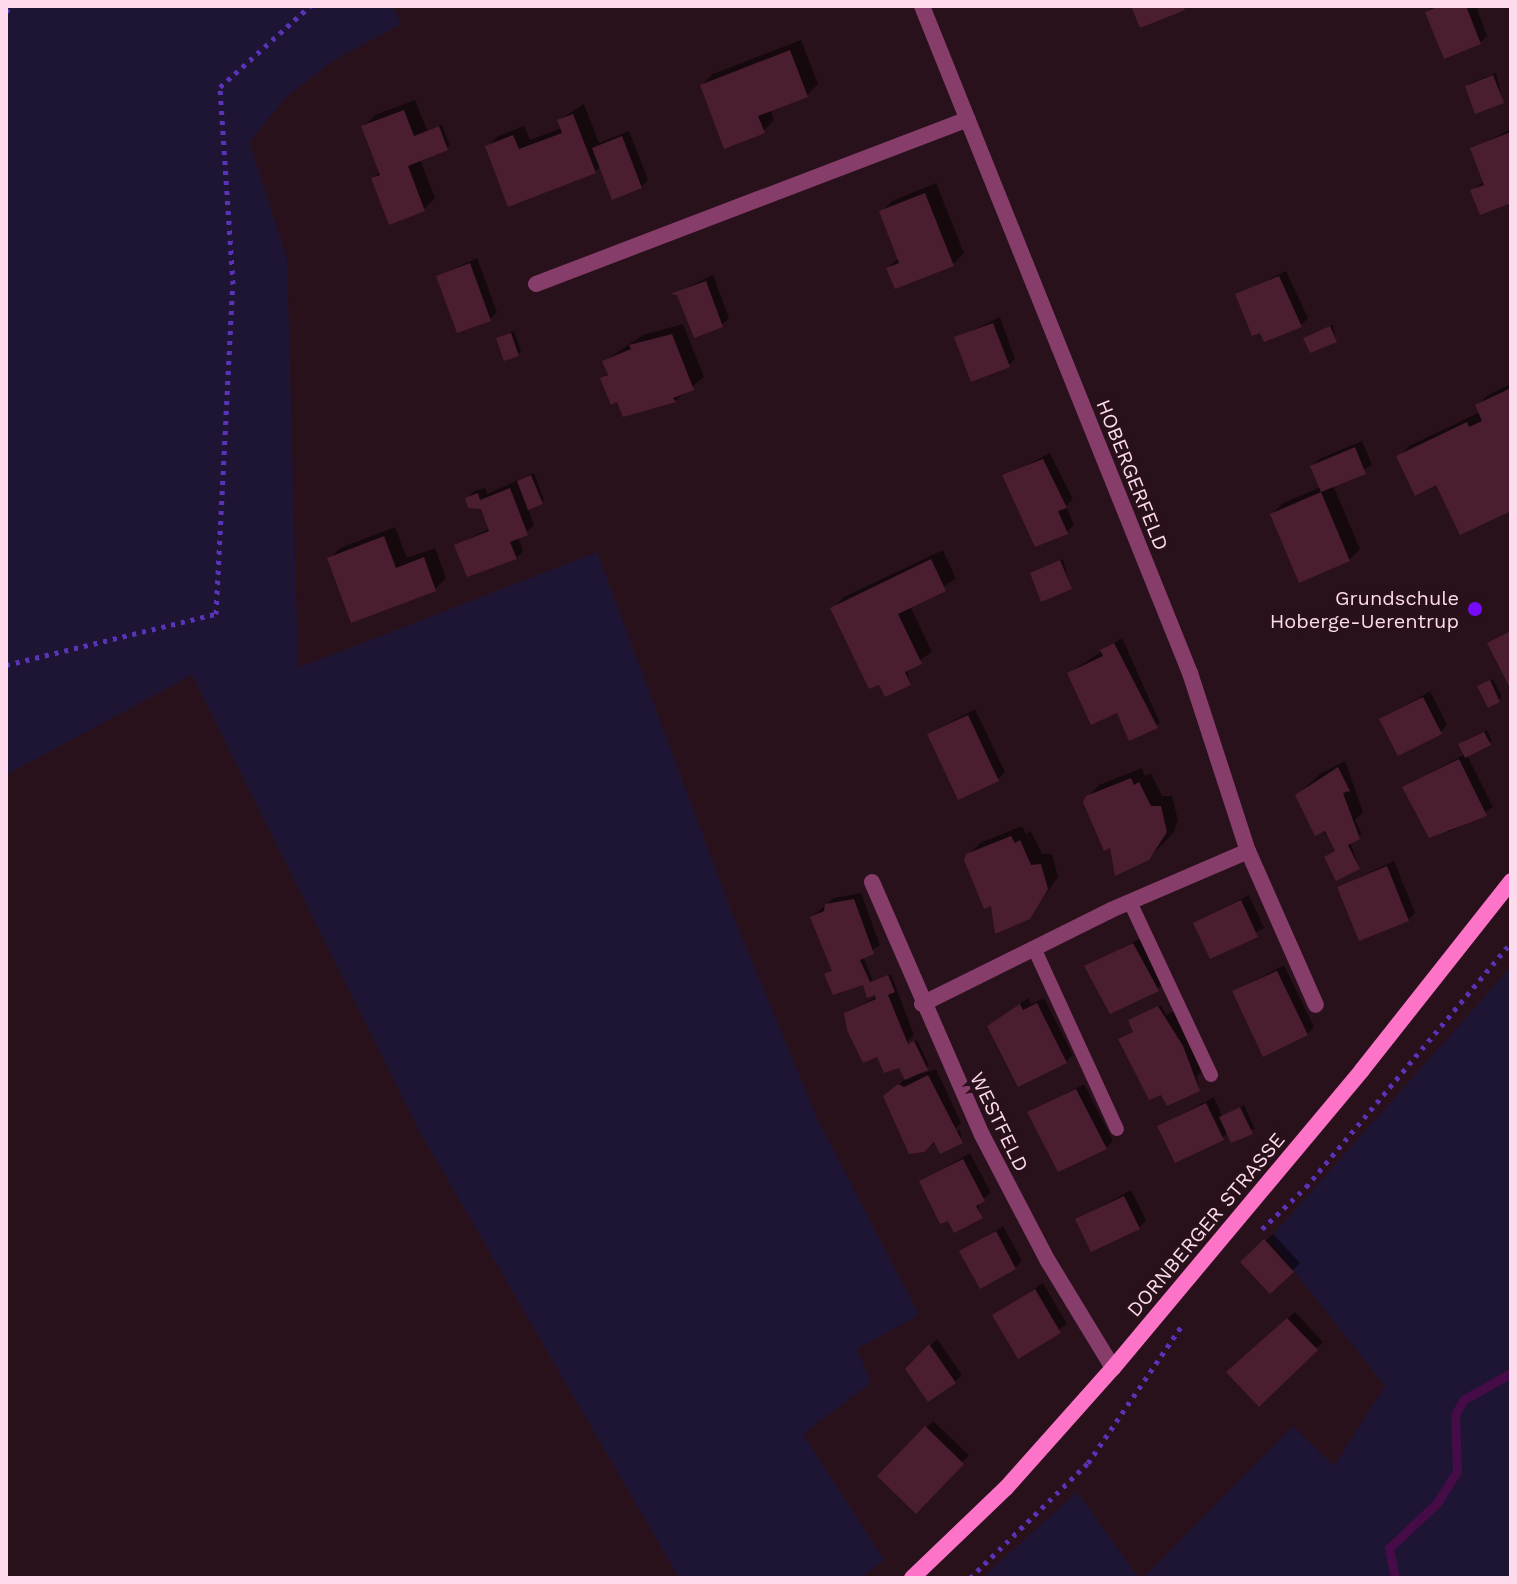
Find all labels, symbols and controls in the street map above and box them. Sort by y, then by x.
street label: HOBERGERFELD [1091,396,1173,554]
place label: Grundschule Hoberge-Uerentrup [1270,586,1459,633]
marker: Grundschule Hoberge-Uerentrup [1466,600,1484,618]
street label: WESTFELD [965,1068,1033,1176]
street label: DORNBERGER STRASSE [1122,1128,1290,1322]

